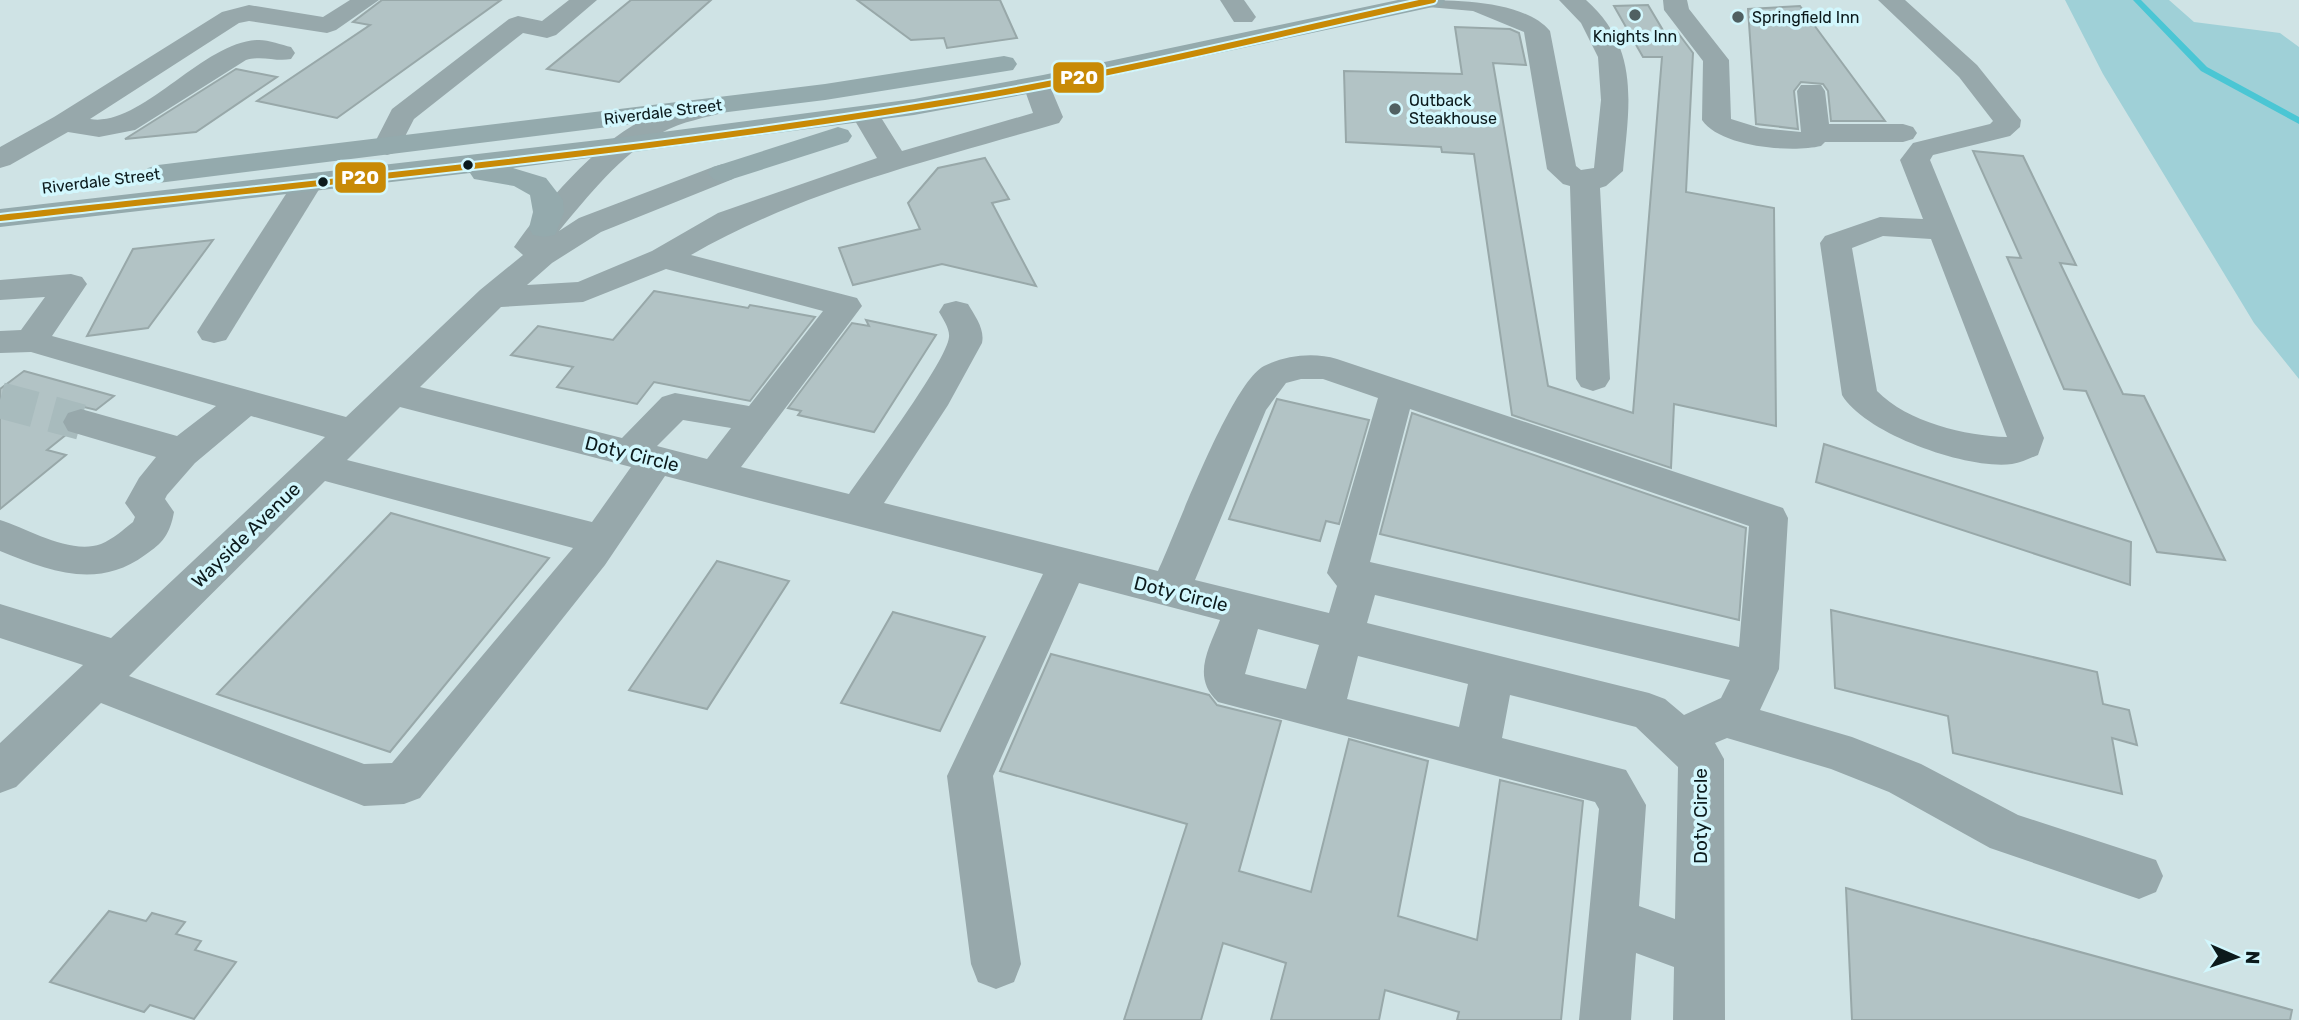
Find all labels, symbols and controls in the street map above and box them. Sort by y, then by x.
marker: Knights Inn [1627,7,1643,23]
place label: Springfield Inn [1752,8,1860,27]
marker: Springfield Inn [1730,9,1746,25]
place label: Knights Inn [1593,27,1677,46]
line badge: P20 [1052,61,1105,94]
text: P20 [1060,66,1098,89]
place label: Outback Steakhouse [1409,91,1497,128]
street label: Riverdale Street [603,95,723,129]
marker: Outback Steakhouse [1387,101,1403,117]
unlabelled marker [461,158,475,172]
line badge: P20 [334,161,387,194]
street label: Riverdale Street [41,164,161,198]
text: P20 [341,166,379,189]
unlabelled marker [316,175,330,189]
street label: Doty Circle [583,431,681,477]
street label: Wayside Avenue [187,477,305,593]
street label: Doty Circle [1132,571,1230,617]
street label: Doty Circle [1689,768,1712,864]
north arrow [2201,922,2271,992]
text: N [2241,950,2264,965]

